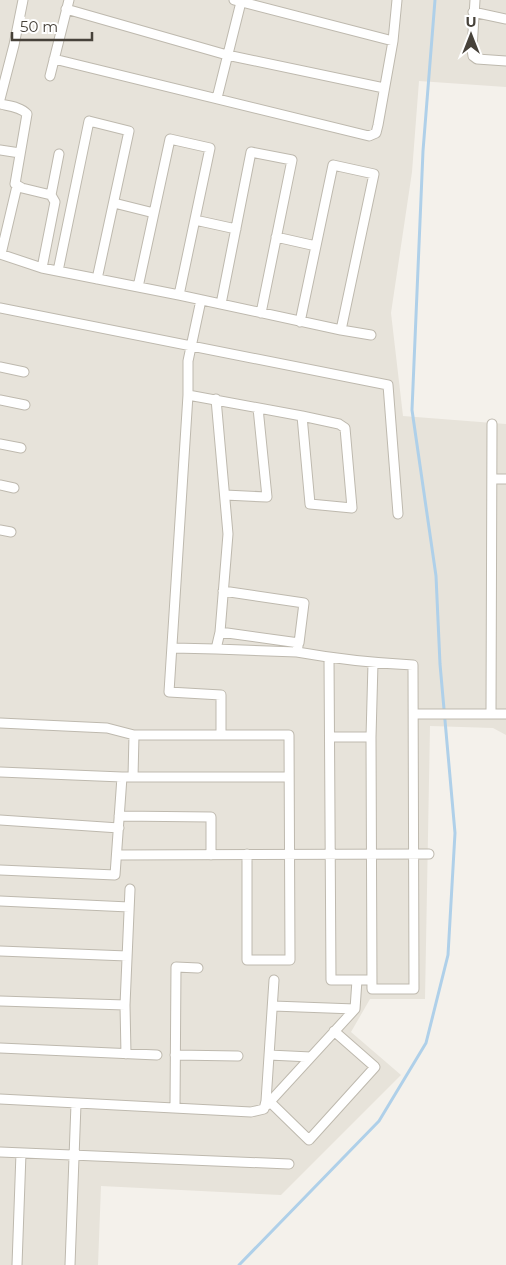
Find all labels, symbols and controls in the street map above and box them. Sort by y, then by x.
scale bar [12,10,92,42]
north arrow [446,10,496,60]
text: U [465,13,477,31]
text: 50 m [20,17,58,36]

